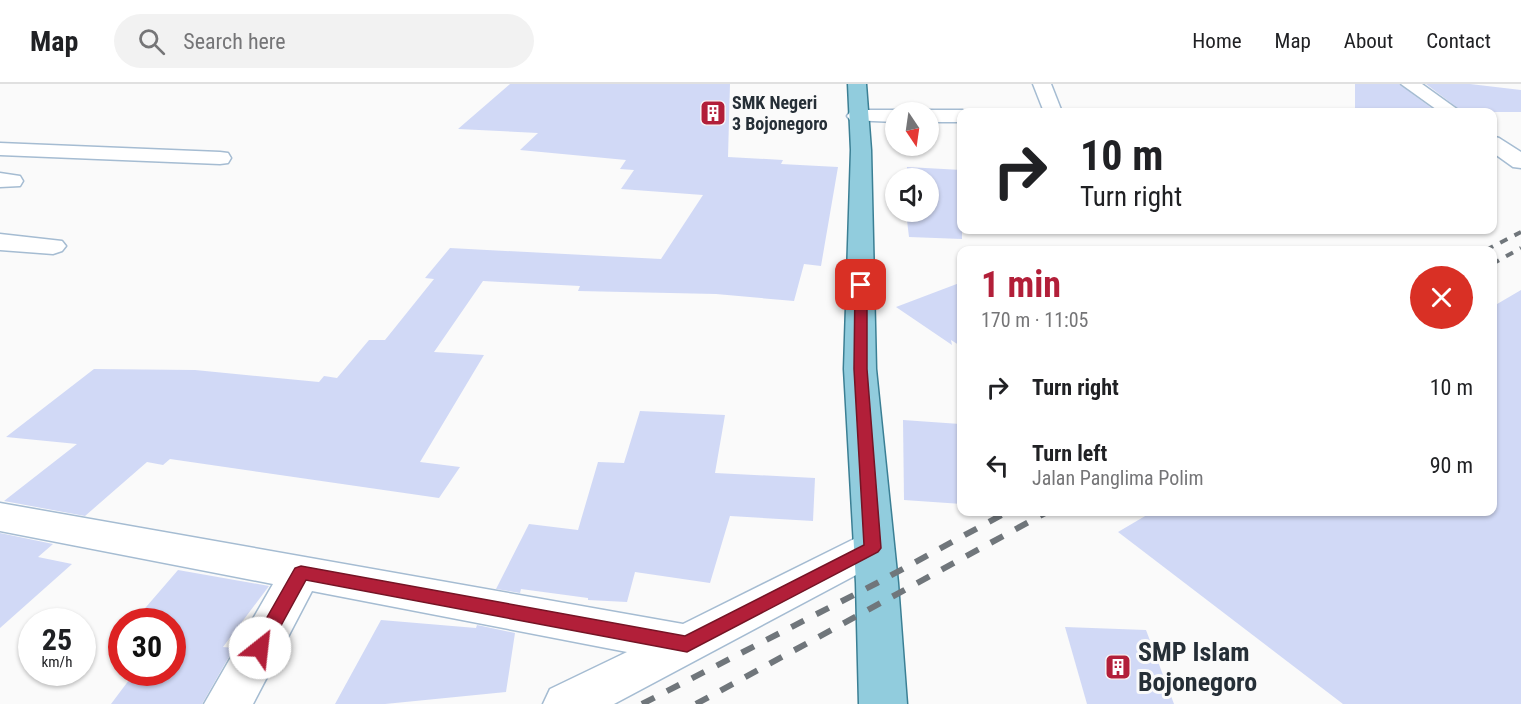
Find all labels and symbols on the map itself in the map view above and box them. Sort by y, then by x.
place label: SMK Negeri 3 Bojonegoro [732,92,828,134]
building icon: SMK Negeri 3 Bojonegoro [698,98,728,128]
north arrow [885,102,939,156]
pin [835,259,886,310]
speed limit sign: 30 [108,608,186,686]
position arrow [228,616,292,680]
place label: SMP Islam Bojonegoro [1138,637,1257,697]
building icon: SMP Islam Bojonegoro [1103,652,1133,682]

